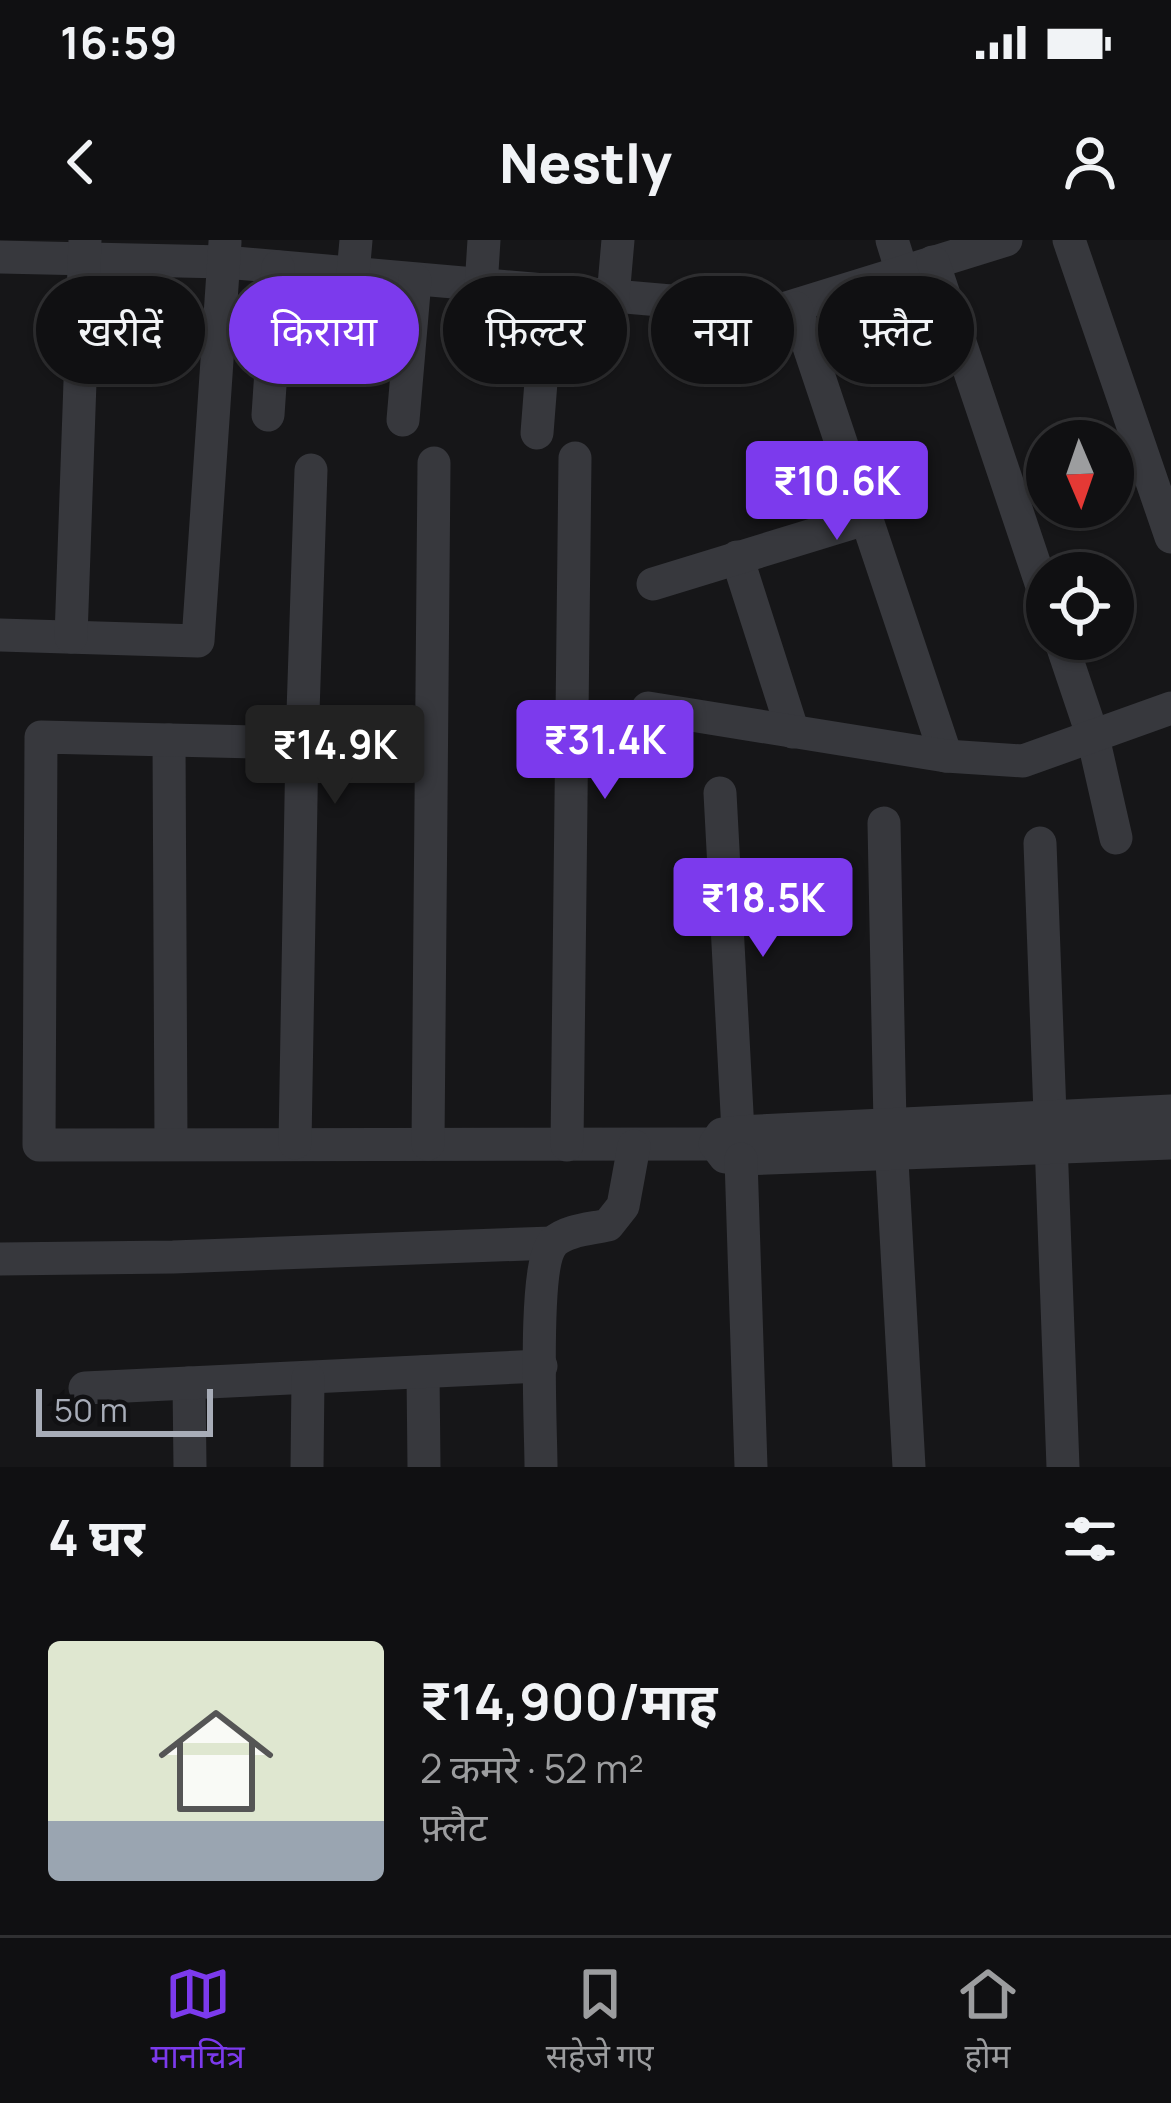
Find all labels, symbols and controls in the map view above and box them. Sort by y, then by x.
text: 16:59 [60,11,177,73]
text: Nestly [499,125,672,199]
icon: back [48,129,114,195]
icon: person [1057,129,1123,195]
chip: खरीदें [36,276,205,384]
chip: किराया [229,276,419,384]
chip: फ़िल्टर [443,276,627,384]
chip: नया [651,276,794,384]
chip: फ़्लैट [818,276,974,384]
north arrow [1026,420,1134,528]
map controls [1026,420,1134,660]
pin: ₹10.6K [739,441,935,543]
text: ₹10.6K [773,453,901,507]
button: locate [1026,552,1134,660]
pin: ₹31.4K [507,700,703,802]
pin: ₹14.9K [237,705,433,807]
text: ₹31.4K [543,712,667,766]
text: ₹14.9K [272,717,398,771]
pin: ₹18.5K [665,858,861,960]
text: ₹18.5K [701,870,826,924]
scale bar [36,1383,213,1436]
text: 50 m [54,1387,128,1432]
text: 4 घर [48,1502,145,1571]
icon: filters [1057,1506,1123,1572]
text: ₹14,900/माह [420,1666,717,1735]
icon: home [144,1689,288,1833]
text: 2 कमरे · 52 m² [420,1741,644,1795]
text: फ़्लैट [420,1799,487,1853]
tab: मानचित्र [150,1961,245,2081]
tab: सहेजे गए [546,1961,654,2081]
tab: होम [955,1961,1021,2081]

